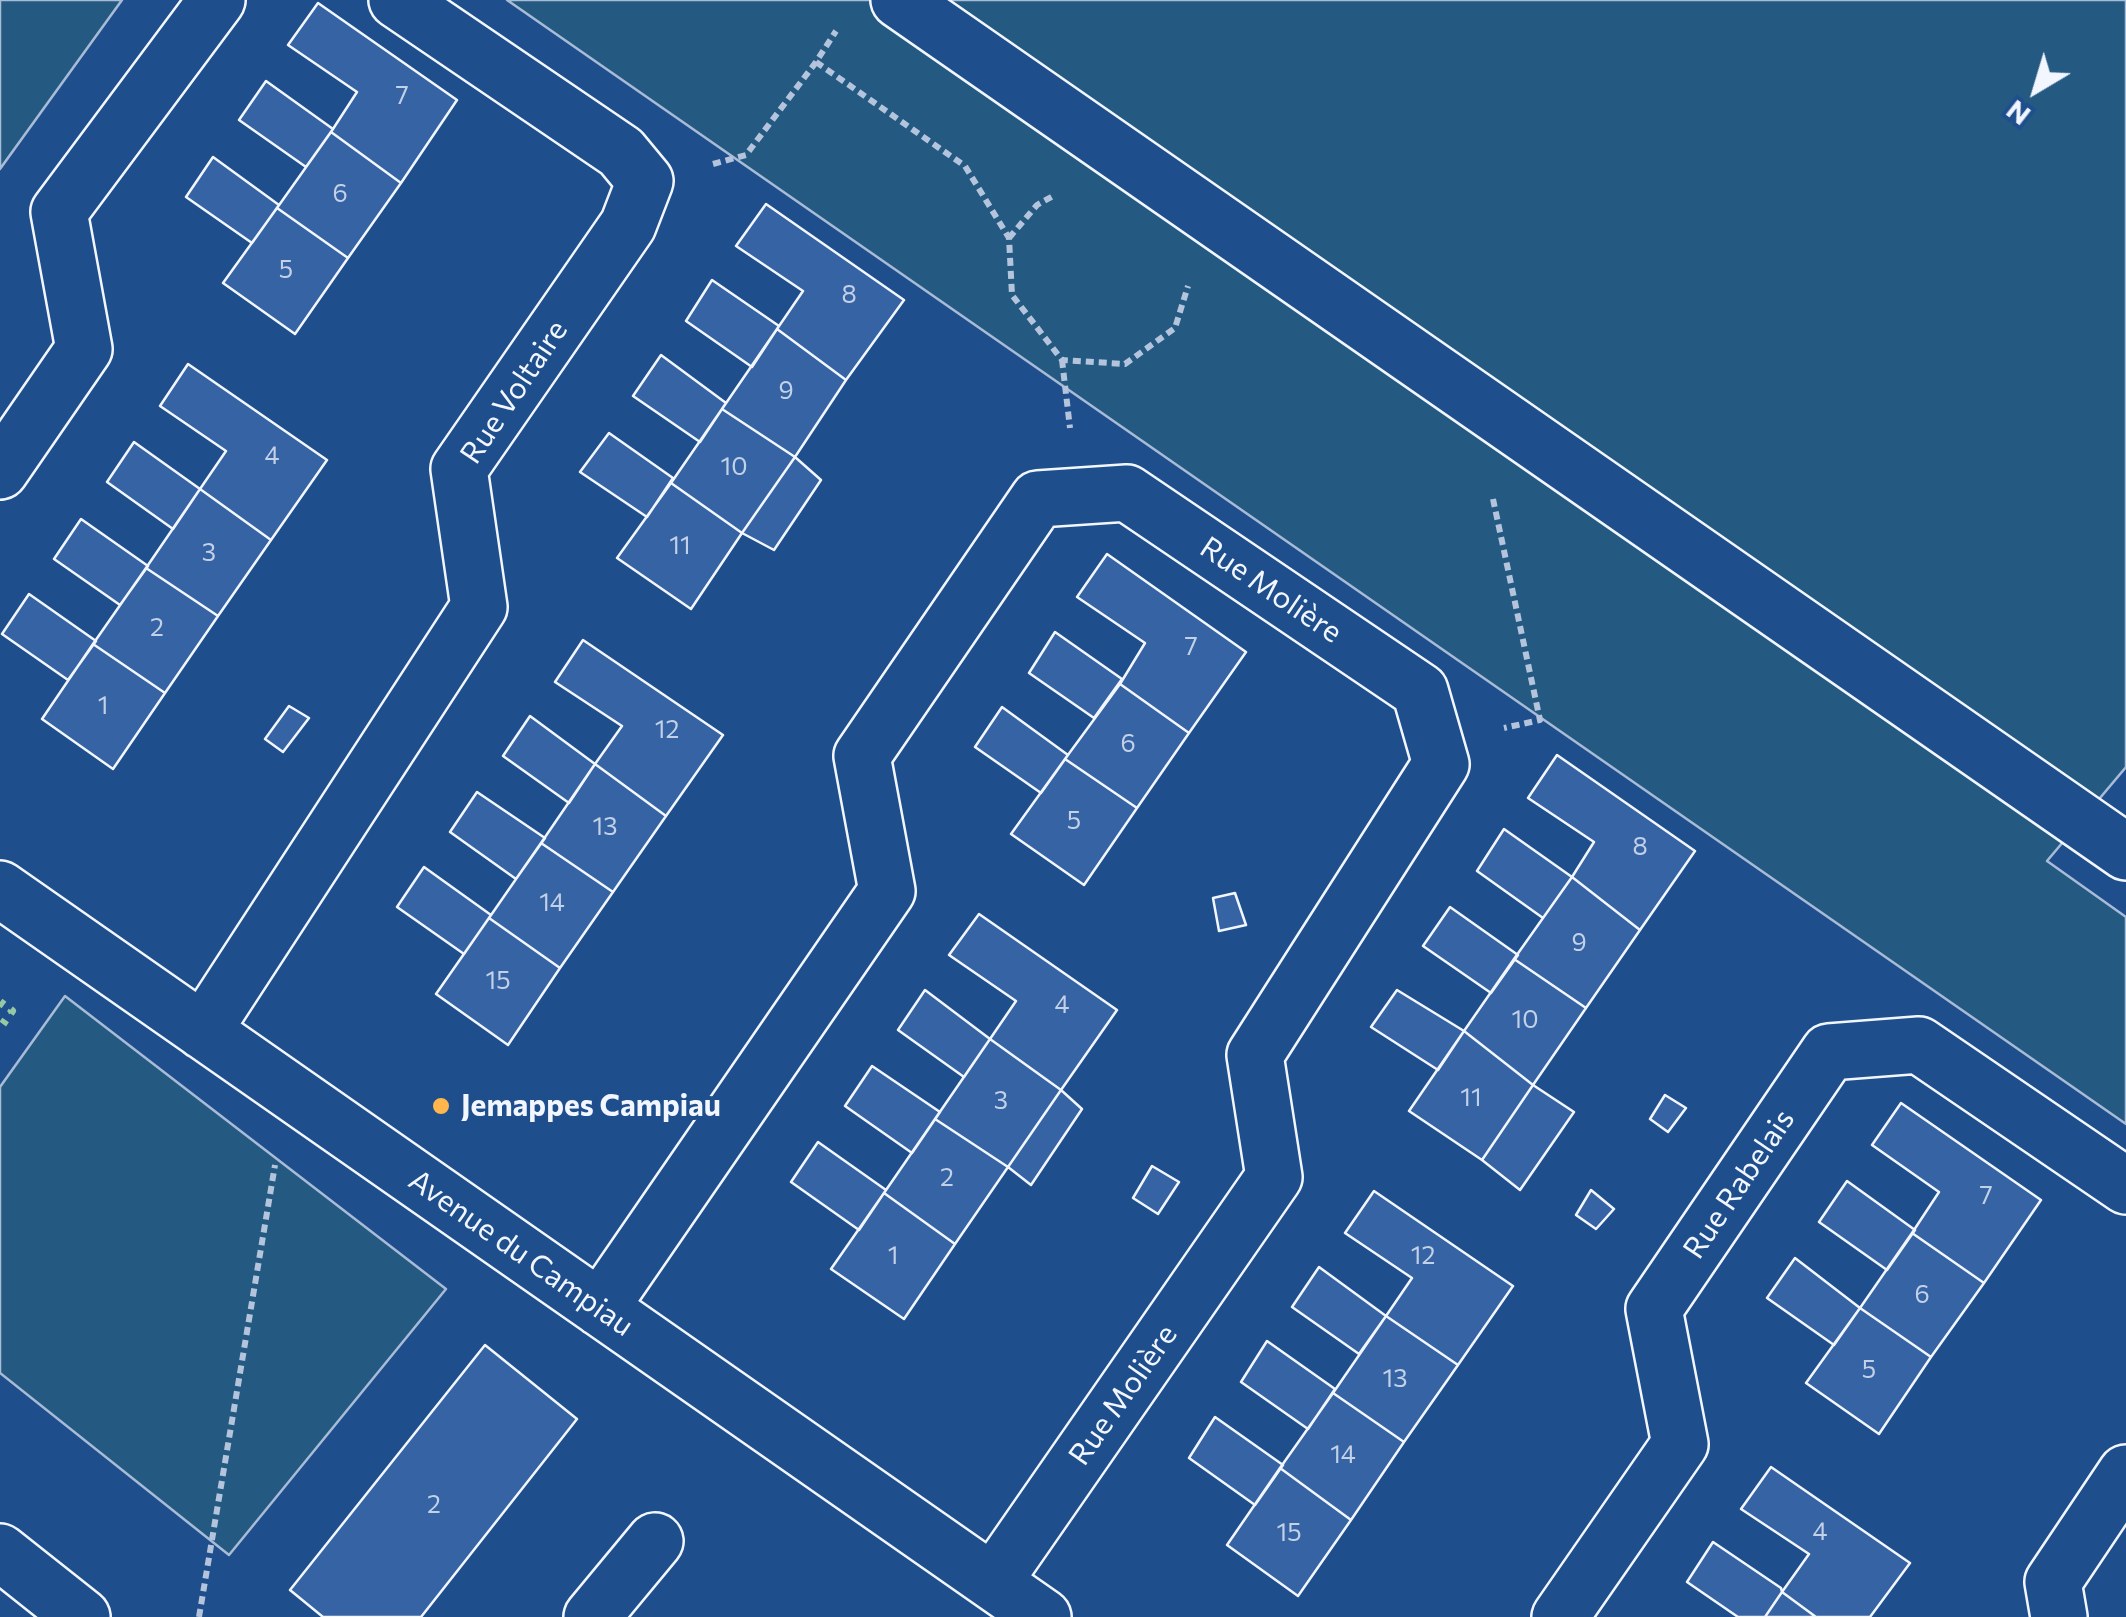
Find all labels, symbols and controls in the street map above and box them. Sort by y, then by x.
north arrow [1986,40,2086,140]
house number: 7 [395,81,409,111]
text: N [1999,94,2036,134]
house number: 6 [332,179,348,209]
house number: 5 [279,255,293,285]
house number: 8 [841,280,857,310]
street label: Rue Voltaire [453,313,575,471]
house number: 9 [778,376,794,406]
house number: 4 [265,441,279,471]
house number: 10 [721,452,747,482]
street label: Rue Molière [1193,529,1349,651]
house number: 11 [669,531,691,561]
house number: 3 [202,538,216,568]
house number: 2 [150,613,164,643]
house number: 7 [1184,632,1198,662]
house number: 1 [98,691,108,721]
house number: 12 [655,715,679,745]
house number: 6 [1120,729,1136,759]
house number: 5 [1067,806,1081,836]
house number: 13 [593,812,617,842]
house number: 8 [1632,832,1648,862]
house number: 14 [539,888,565,918]
house number: 9 [1571,928,1587,958]
house number: 15 [485,966,511,996]
house number: 4 [1055,990,1069,1020]
house number: 10 [1512,1005,1538,1035]
house number: 11 [1460,1083,1482,1113]
house number: 3 [994,1086,1008,1116]
place label: Jemappes Campiau [461,1088,721,1124]
marker: Jemappes Campiau [430,1095,452,1117]
street label: Rue Rabelais [1676,1103,1802,1265]
street label: Avenue du Campiau [402,1162,640,1344]
house number: 2 [940,1163,954,1193]
house number: 7 [1979,1181,1993,1211]
house number: 1 [888,1241,898,1271]
house number: 12 [1411,1241,1435,1271]
house number: 6 [1914,1280,1930,1310]
street label: Rue Molière [1061,1318,1185,1472]
house number: 5 [1862,1355,1876,1385]
house number: 13 [1383,1364,1407,1394]
house number: 14 [1330,1440,1356,1470]
house number: 2 [427,1490,441,1520]
house number: 4 [1813,1517,1827,1547]
house number: 15 [1276,1518,1302,1548]

